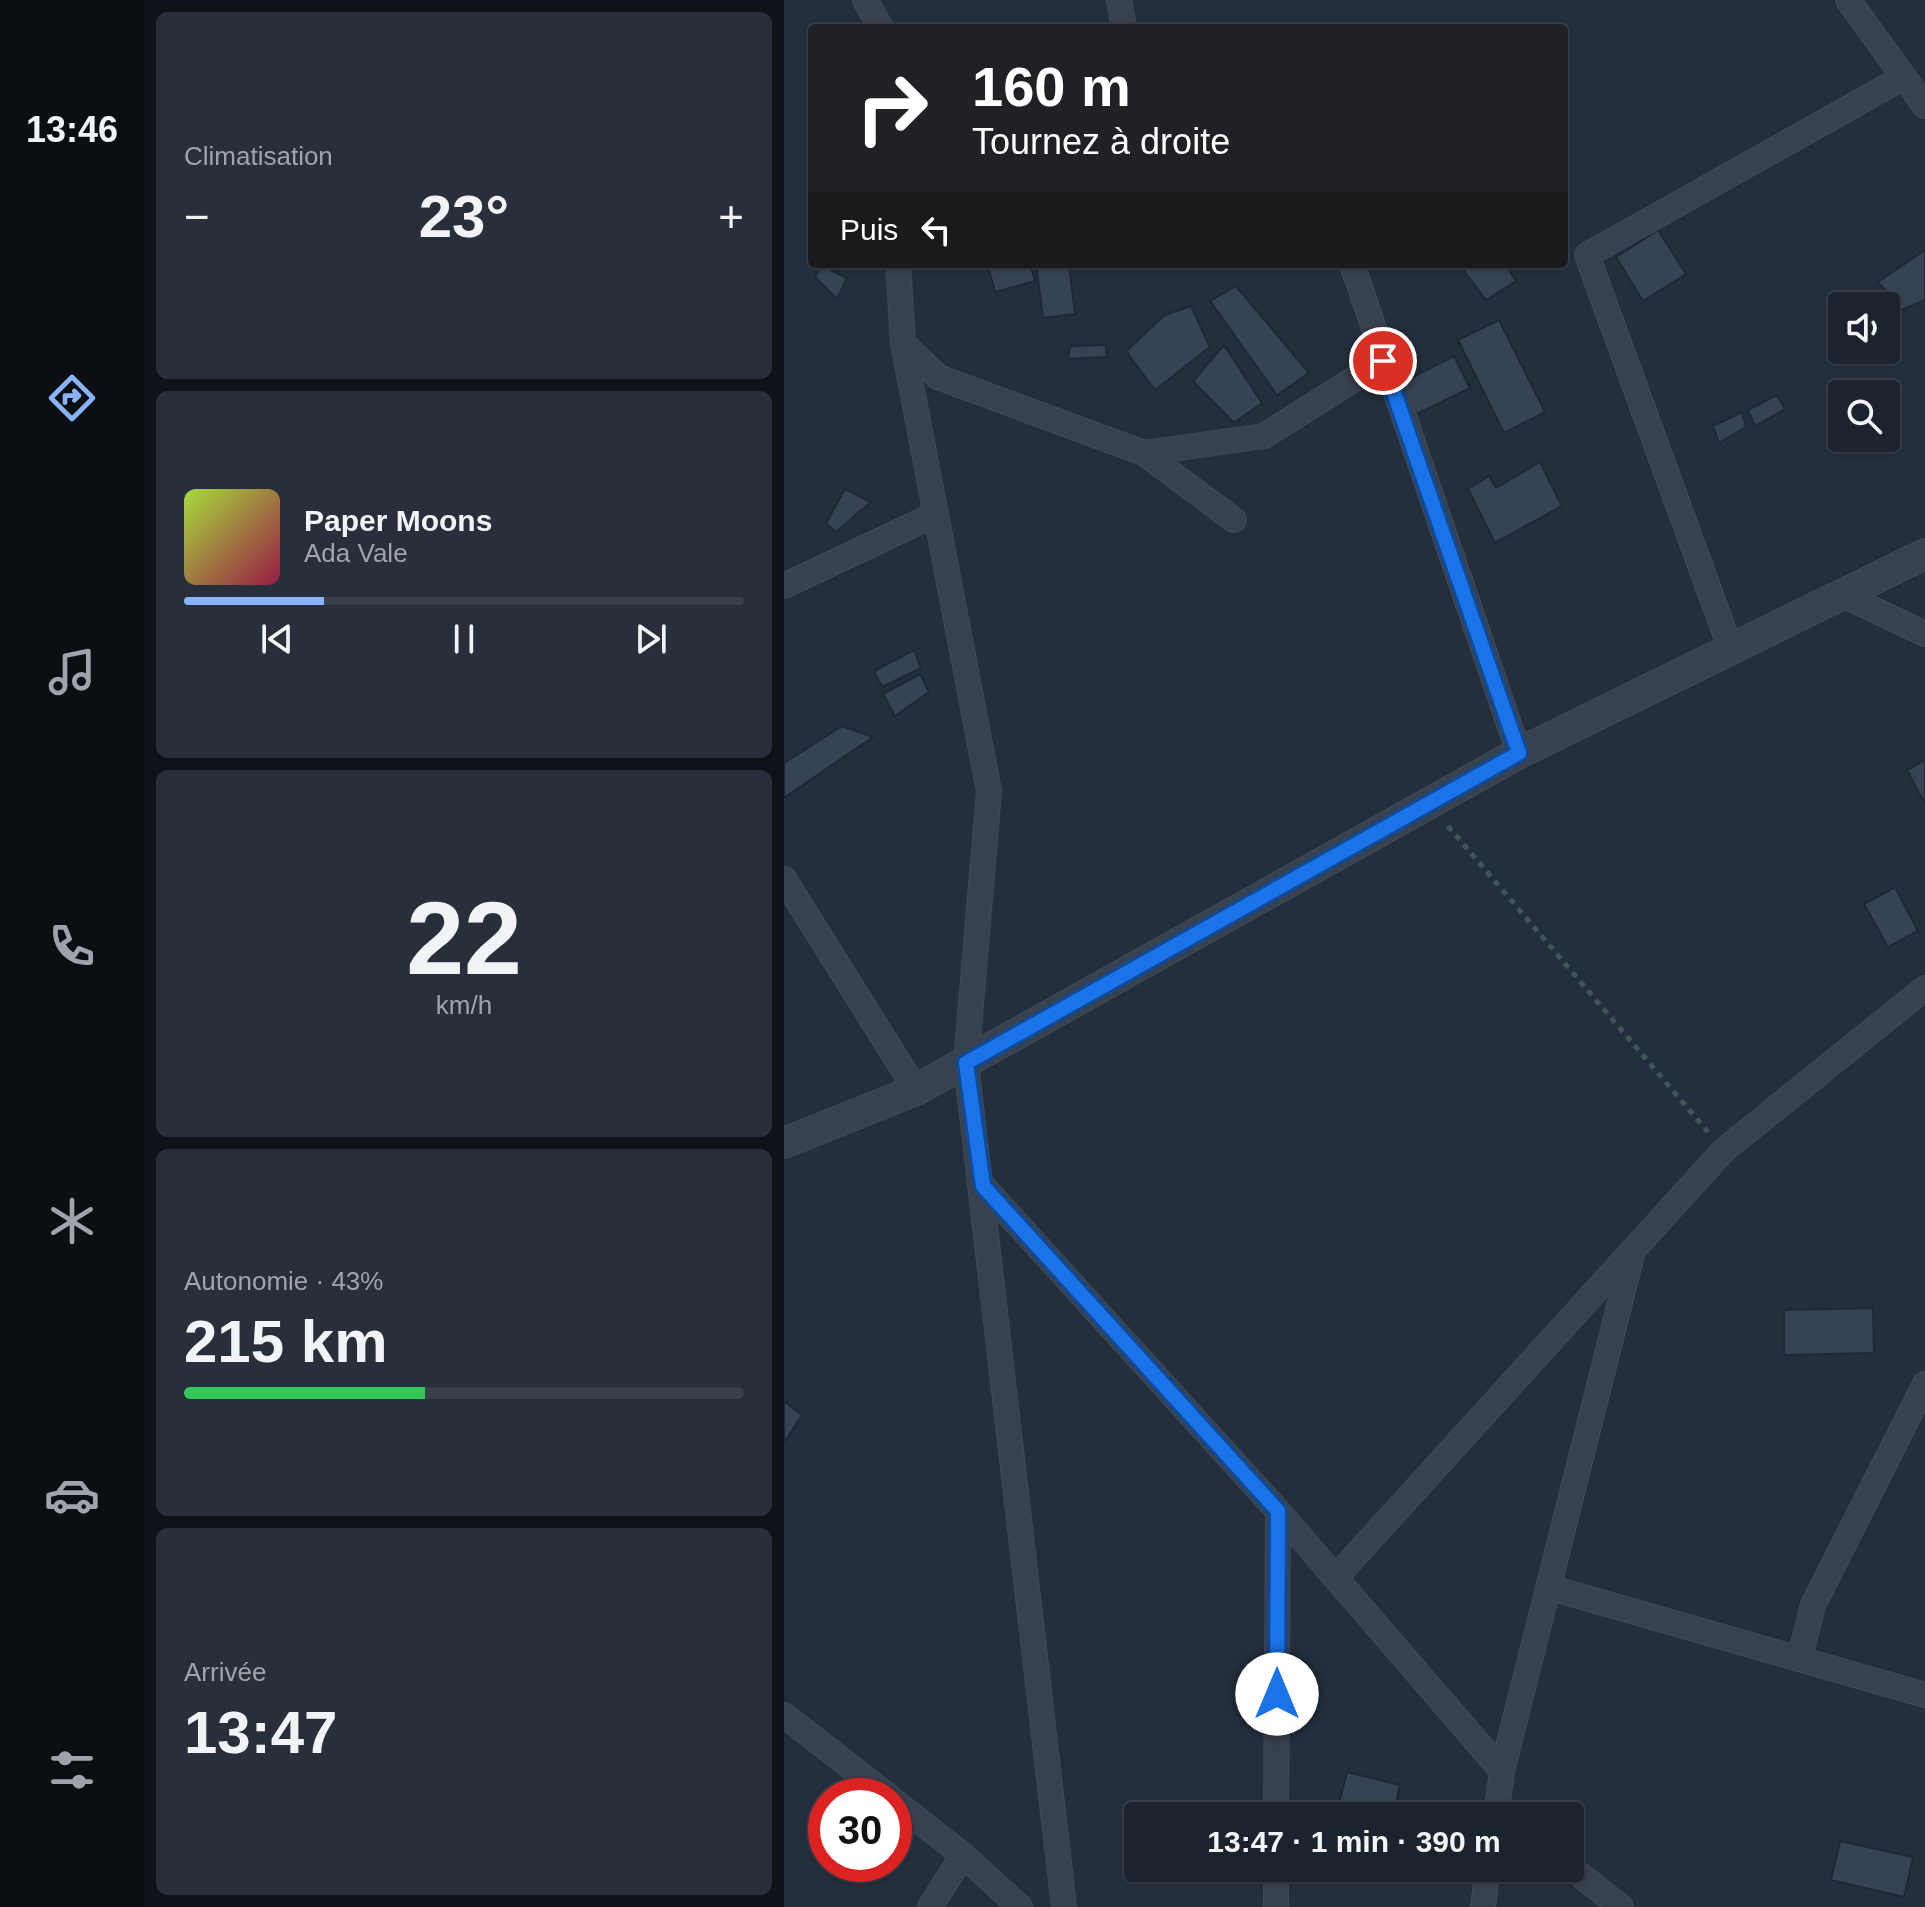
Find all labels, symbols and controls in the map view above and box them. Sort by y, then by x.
text: 160 m [972,55,1131,118]
icon: right [840,56,944,160]
text: 13:46 [26,109,118,150]
text: Tournez à droite [972,121,1230,162]
text: Climatisation [184,141,333,171]
text: 23° [419,183,509,250]
text: − [184,192,210,241]
text: + [718,192,744,241]
icon: left [914,208,958,252]
text: Puis [840,213,898,246]
map controls [1828,292,1900,452]
button: sound [1828,292,1900,364]
pin [1349,327,1417,395]
icon: arrive [1361,339,1405,383]
icon: directions [44,370,100,426]
button: search [1828,380,1900,452]
text: Paper Moons [304,504,492,537]
text: Ada Vale [304,538,408,568]
icon: previous [255,617,299,661]
icon: pause [442,617,486,661]
icon: next [629,617,673,661]
icon: music [44,644,100,700]
text: 22 [406,880,522,996]
icon: phone [44,918,100,974]
text: km/h [436,990,492,1020]
icon: climate [44,1193,100,1249]
text: Autonomie · 43% [184,1266,383,1296]
text: 215 km [184,1308,388,1375]
icon: car [44,1467,100,1523]
position arrow [1235,1652,1319,1736]
text: Arrivée [184,1657,266,1687]
text: 13:47 [184,1699,337,1766]
icon: filters [44,1742,100,1798]
speed limit sign: 30 [808,1778,912,1882]
text: 13:47 · 1 min · 390 m [1207,1825,1501,1858]

